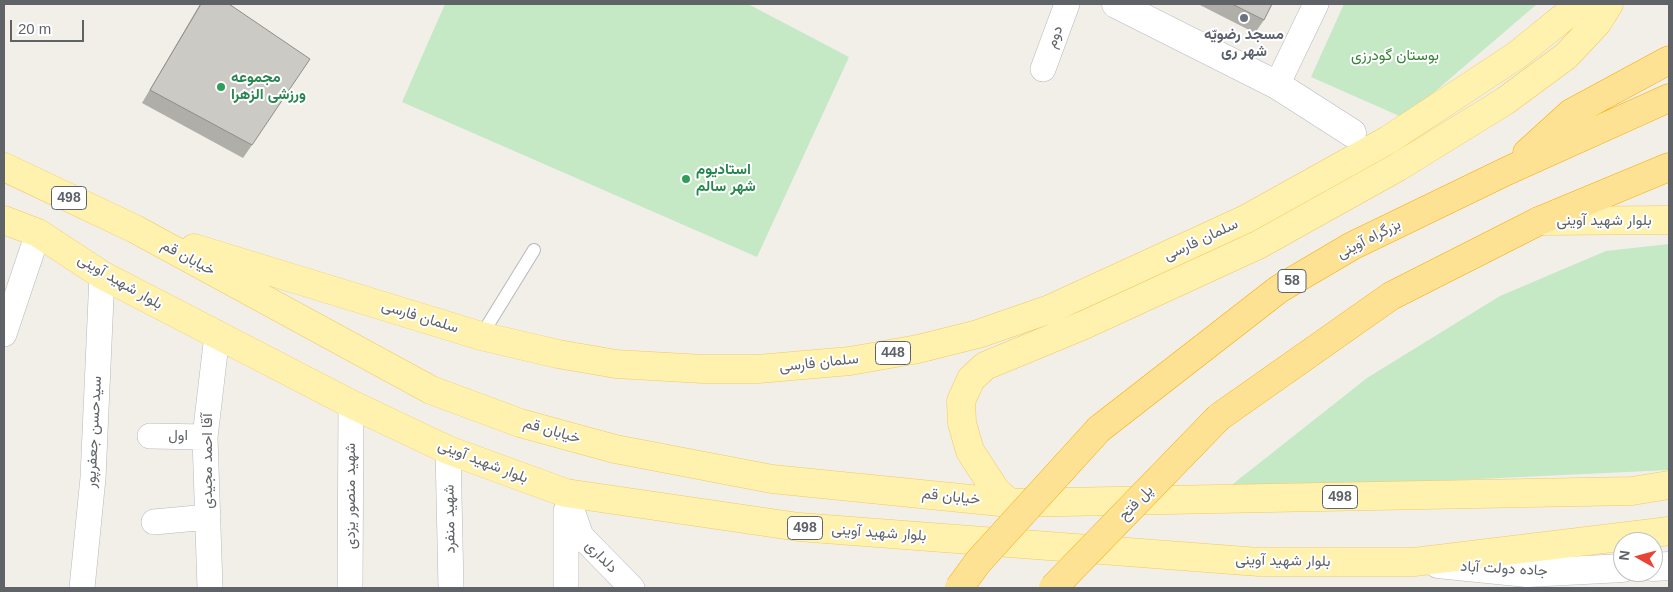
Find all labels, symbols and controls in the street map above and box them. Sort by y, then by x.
scale bar [12,10,86,42]
marker: مسجد رضویّه شهر ری [1238,12,1250,24]
text: 20 m [18,20,51,37]
street label: دوم [1043,23,1067,51]
place label: مسجد رضویّه شهر ری [1204,26,1284,61]
park label: بوستان گودرزی [1351,47,1439,65]
place label: مجموعه ورزشی الزهرا [231,69,306,104]
marker: مجموعه ورزشی الزهرا [215,81,227,93]
place label: استادیوم شهر سالم [696,161,756,196]
marker: استادیوم شهر سالم [680,173,692,185]
road number: 498 [52,187,86,210]
street label: بلوار شهید آوینی [1556,212,1652,230]
street label: سلمان فارسی [1161,215,1241,265]
street label: بزرگراه آوینی [1334,215,1404,263]
street label: خیابان قم [158,236,218,280]
street label: بلوار شهید آوینی [74,250,166,314]
road number: 58 [1278,270,1306,292]
street label: سلمان فارسی [379,297,461,337]
road number: 448 [876,342,910,364]
street label: سلمان فارسی [778,350,860,376]
street label: سیدحسن جعفرپور [82,376,106,488]
street label: آقا احمد مجیدی [199,413,217,509]
street label: خیابان قم [521,414,583,448]
street label: اول [168,427,188,445]
street label: بلوار شهید آوینی [435,437,531,487]
street label: شهید منصور یزدی [342,443,360,549]
street label: پل فتح [1115,482,1157,524]
street label: شهید منفرد [440,484,460,554]
street label: خیابان قم [921,485,981,509]
road number: 498 [1322,486,1358,508]
road number: 498 [788,516,822,540]
street label: بلوار شهید آوینی [831,521,927,545]
north arrow [1613,532,1663,582]
street label: دلداری [581,537,621,577]
text: N [1616,549,1633,561]
street label: بلوار شهید آوینی [1235,551,1331,571]
street label: جاده دولت آباد [1460,558,1548,580]

